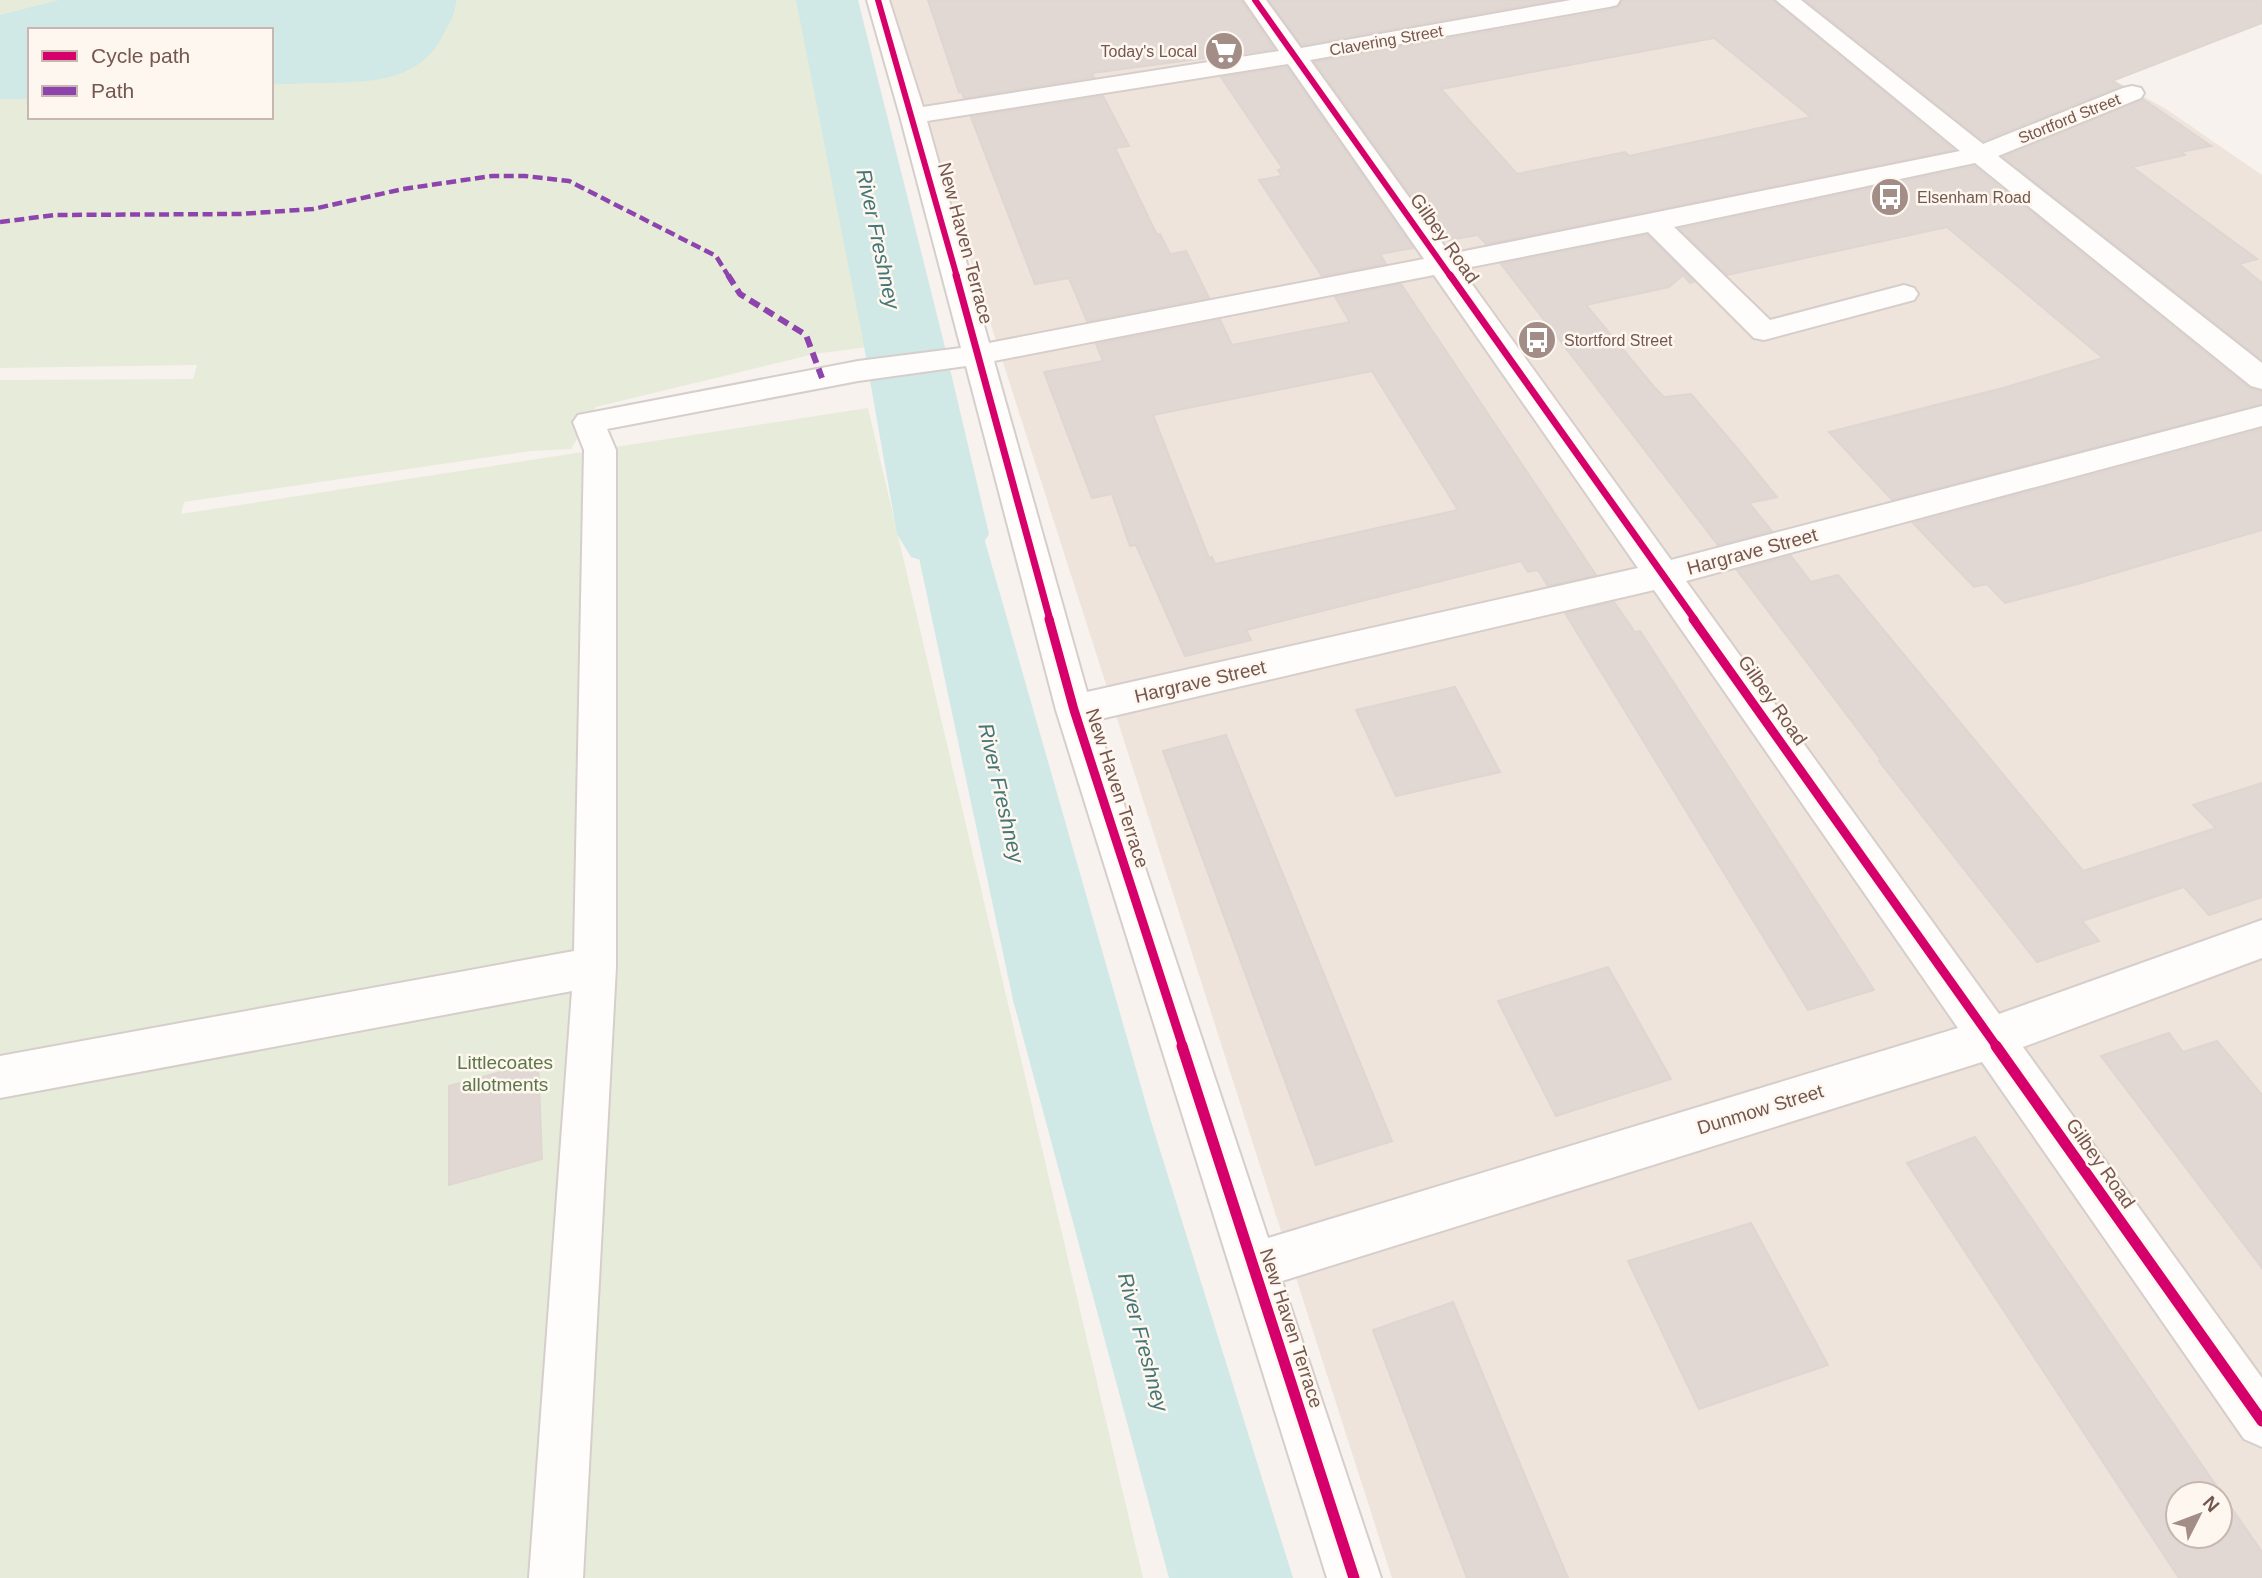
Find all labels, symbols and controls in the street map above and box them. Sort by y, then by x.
street label: Clavering Street [1328,22,1445,59]
legend [28,28,273,119]
supermarket icon: Today's Local [1203,30,1245,72]
place label: Today's Local [1101,43,1197,60]
text: Cycle path [91,44,190,67]
text: Path [91,79,134,102]
street label: Stortford Street [2016,90,2123,147]
street label: New Haven Terrace [934,160,997,326]
water label: River Freshney [852,167,905,312]
bus stop icon: Elsenham Road [1869,176,1911,218]
street label: Gilbey Road [1406,189,1483,287]
place label: Elsenham Road [1917,189,2031,206]
bus stop icon: Stortford Street [1516,319,1558,361]
place label: Stortford Street [1564,332,1673,349]
street label: Hargrave Street [1685,524,1820,579]
street label: Gilbey Road [1734,651,1811,749]
street label: Hargrave Street [1132,656,1269,707]
street label: New Haven Terrace [1082,706,1153,871]
water label: River Freshney [974,721,1029,866]
park label: Littlecoates allotments [457,1052,553,1095]
street label: Dunmow Street [1694,1080,1827,1139]
street label: Gilbey Road [2062,1114,2139,1212]
street label: New Haven Terrace [1256,1246,1327,1411]
water label: River Freshney [1114,1270,1173,1415]
north arrow [2164,1480,2234,1550]
text: N [2199,1492,2224,1516]

